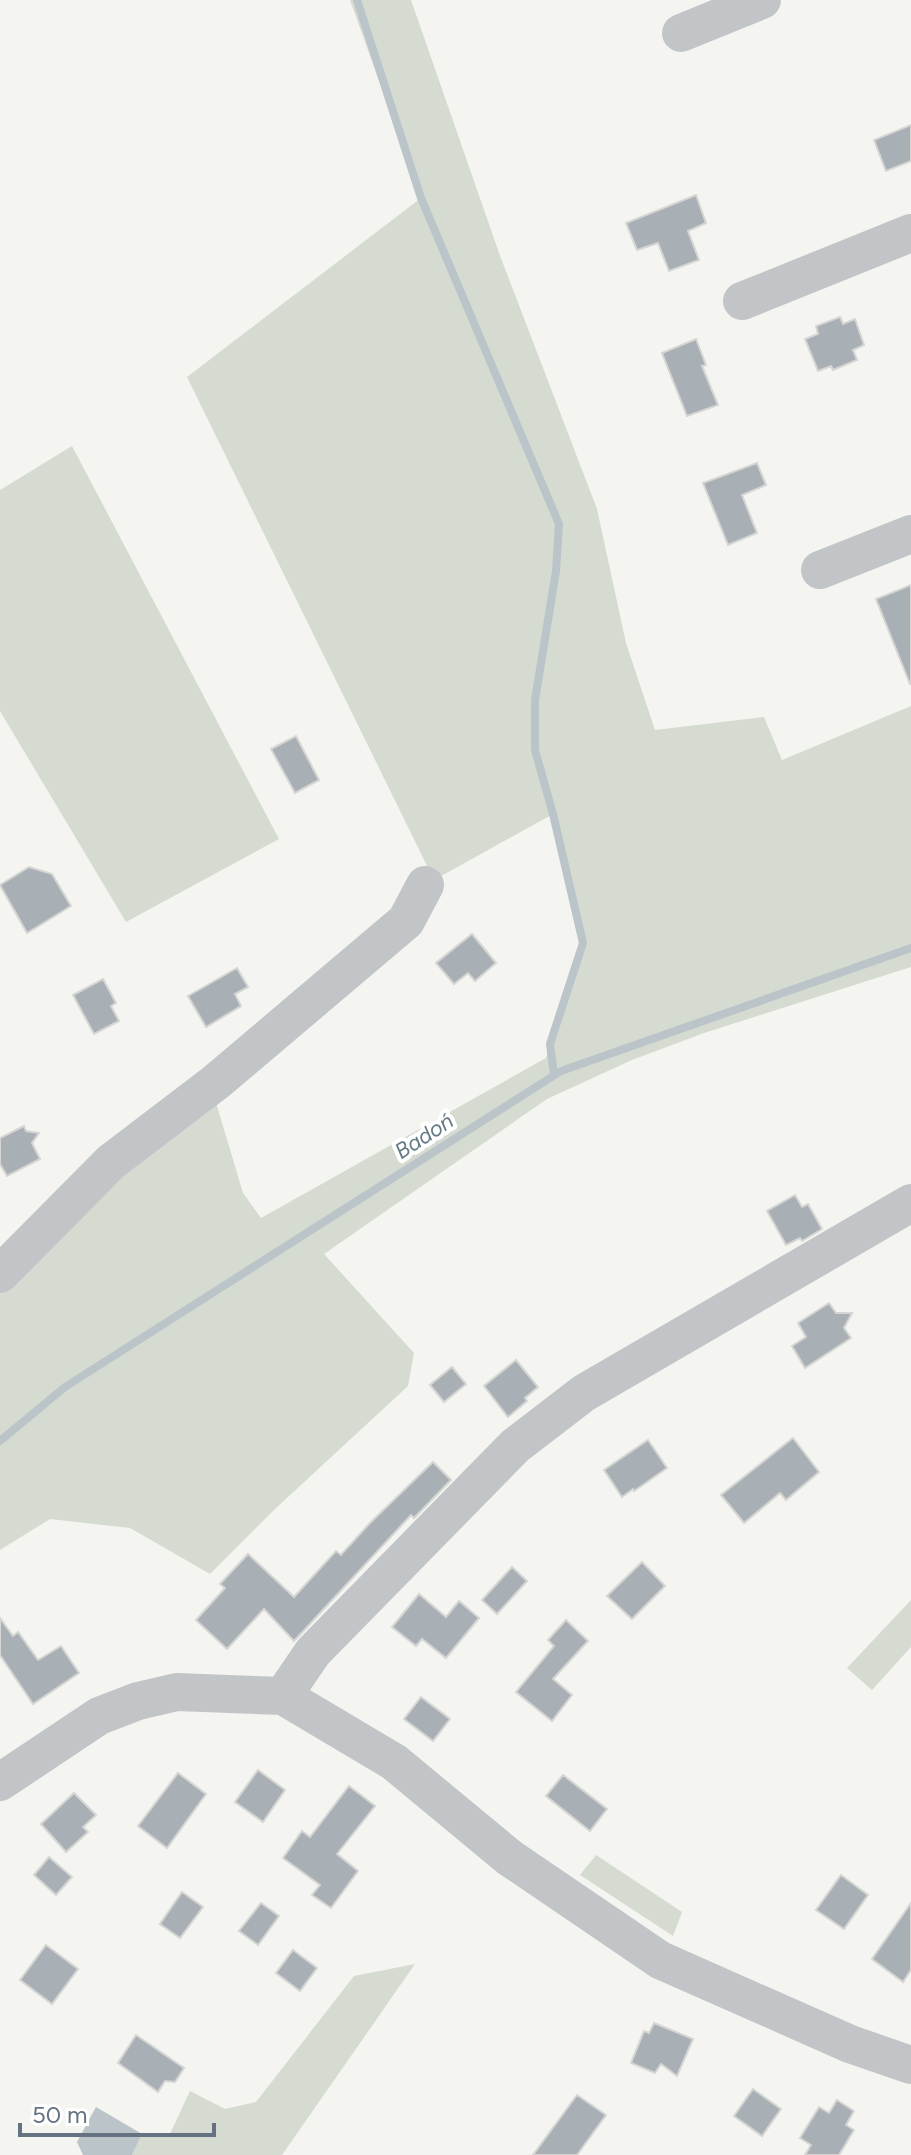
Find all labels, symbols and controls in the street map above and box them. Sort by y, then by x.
water label: Badoń [390,1107,458,1165]
scale bar [20,2087,214,2137]
text: 50 m [32,2100,88,2129]

